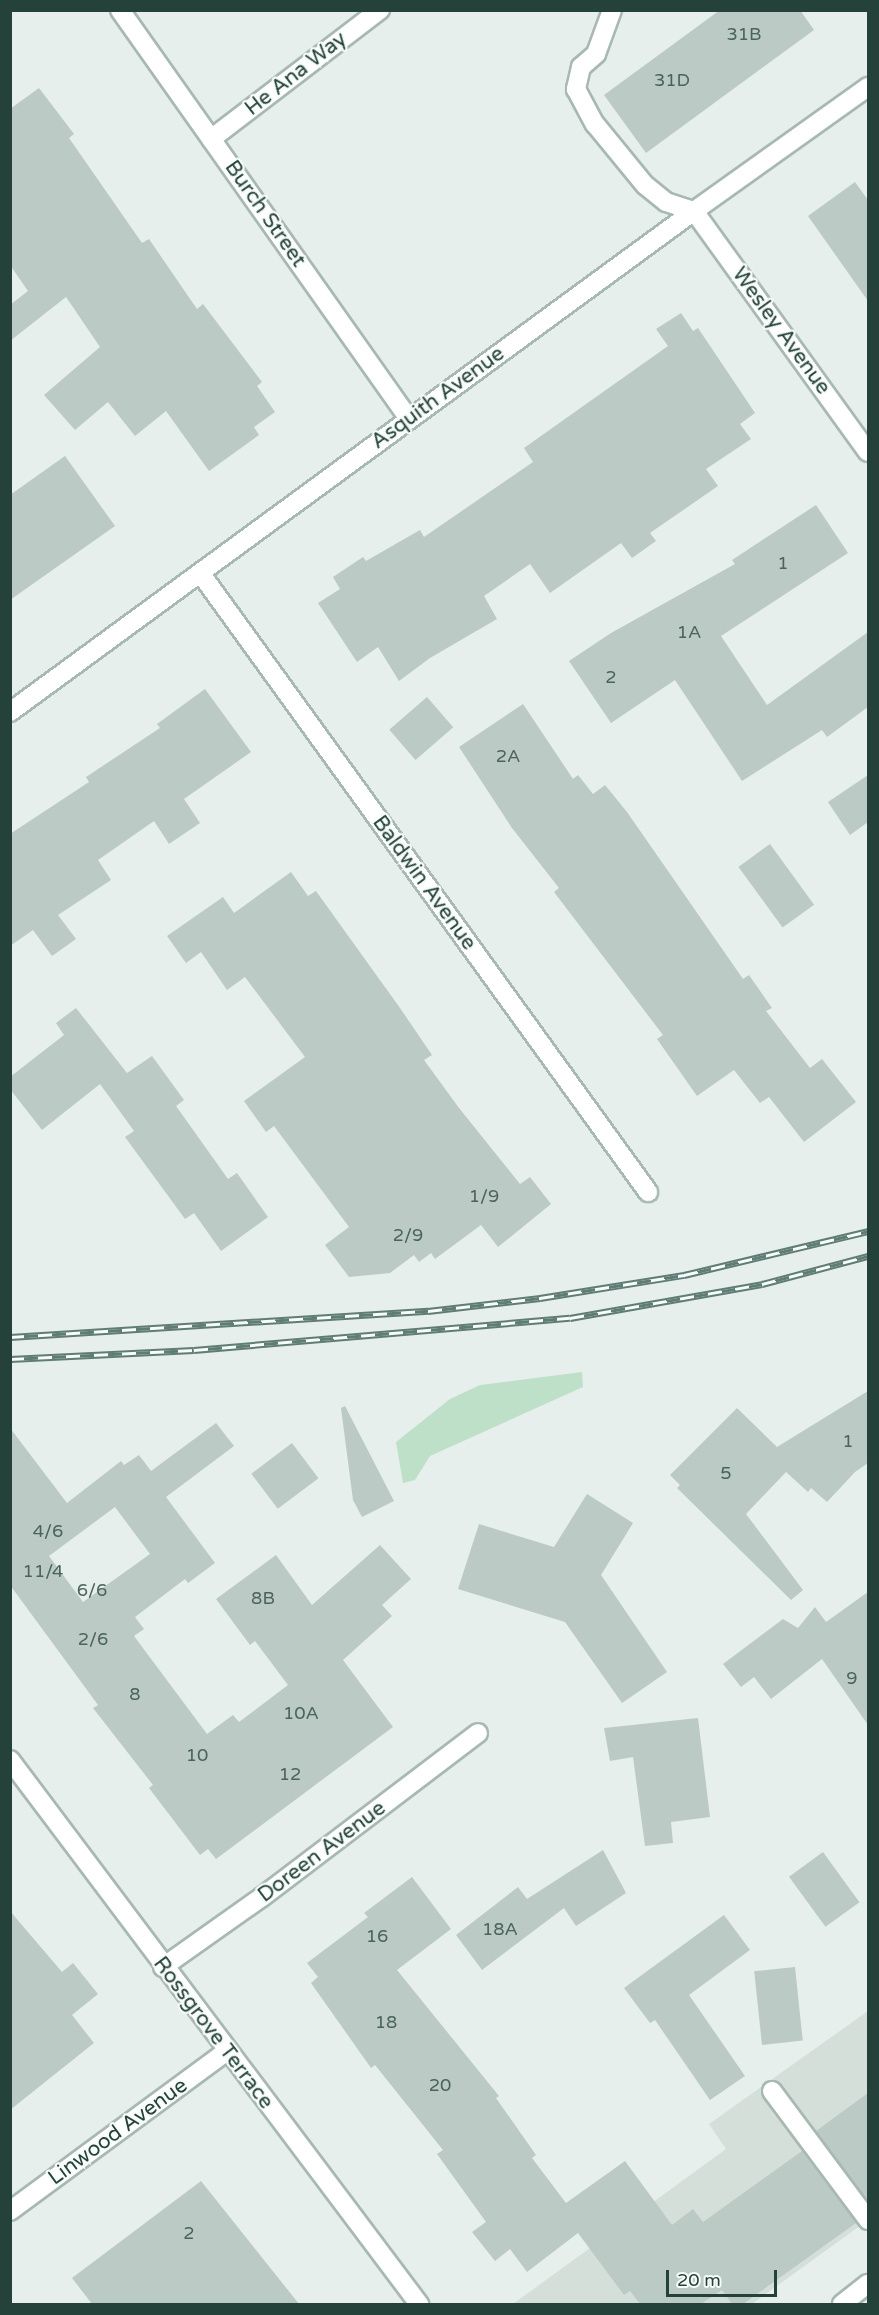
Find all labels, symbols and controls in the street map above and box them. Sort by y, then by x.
house number: 31B [726,23,762,45]
street label: He Ana Way [240,27,352,121]
house number: 31D [654,69,690,91]
street label: Burch Street [219,156,311,272]
street label: Wesley Avenue [726,262,836,400]
street label: Asquith Avenue [367,341,509,455]
house number: 1 [777,552,789,574]
house number: 1A [677,621,701,643]
house number: 2 [605,666,617,688]
house number: 2A [496,745,520,767]
street label: Baldwin Avenue [367,811,481,955]
house number: 1/9 [469,1185,499,1207]
house number: 2/9 [393,1224,423,1246]
house number: 1 [842,1430,854,1452]
house number: 5 [720,1462,732,1484]
house number: 4/6 [33,1520,63,1542]
house number: 11/4 [23,1560,63,1582]
house number: 6/6 [77,1579,107,1601]
house number: 8B [251,1587,275,1609]
house number: 2/6 [78,1628,108,1650]
house number: 9 [846,1667,858,1689]
house number: 8 [129,1683,141,1705]
house number: 10A [283,1702,319,1724]
house number: 10 [186,1744,208,1766]
house number: 12 [279,1763,301,1785]
street label: Doreen Avenue [253,1796,391,1908]
house number: 18A [482,1918,518,1940]
house number: 16 [366,1925,388,1947]
street label: Rossgrove Terrace [148,1952,278,2114]
house number: 18 [375,2011,397,2033]
street label: Linwood Avenue [44,2073,192,2191]
house number: 20 [429,2074,451,2096]
house number: 2 [183,2222,195,2244]
scale bar [669,2258,780,2296]
text: 20 m [677,2269,721,2291]

